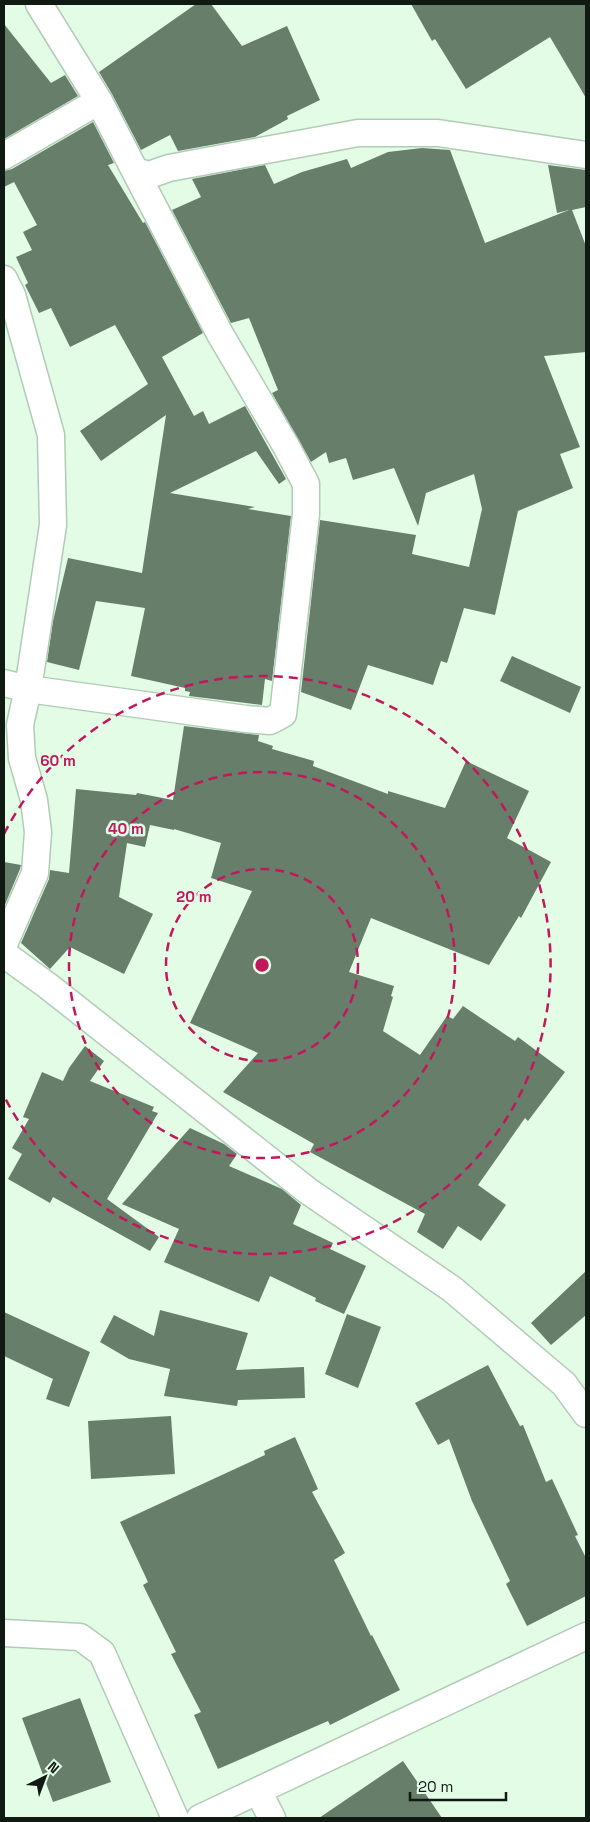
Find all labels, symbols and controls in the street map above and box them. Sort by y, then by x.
text: 60 m [40,751,76,770]
text: 40 m [108,819,144,838]
text: 20 m [176,887,212,906]
centre of rings [253,956,271,974]
north arrow [20,1752,70,1802]
text: N [44,1758,63,1777]
scale bar [410,1770,506,1802]
text: 20 m [418,1777,453,1796]

